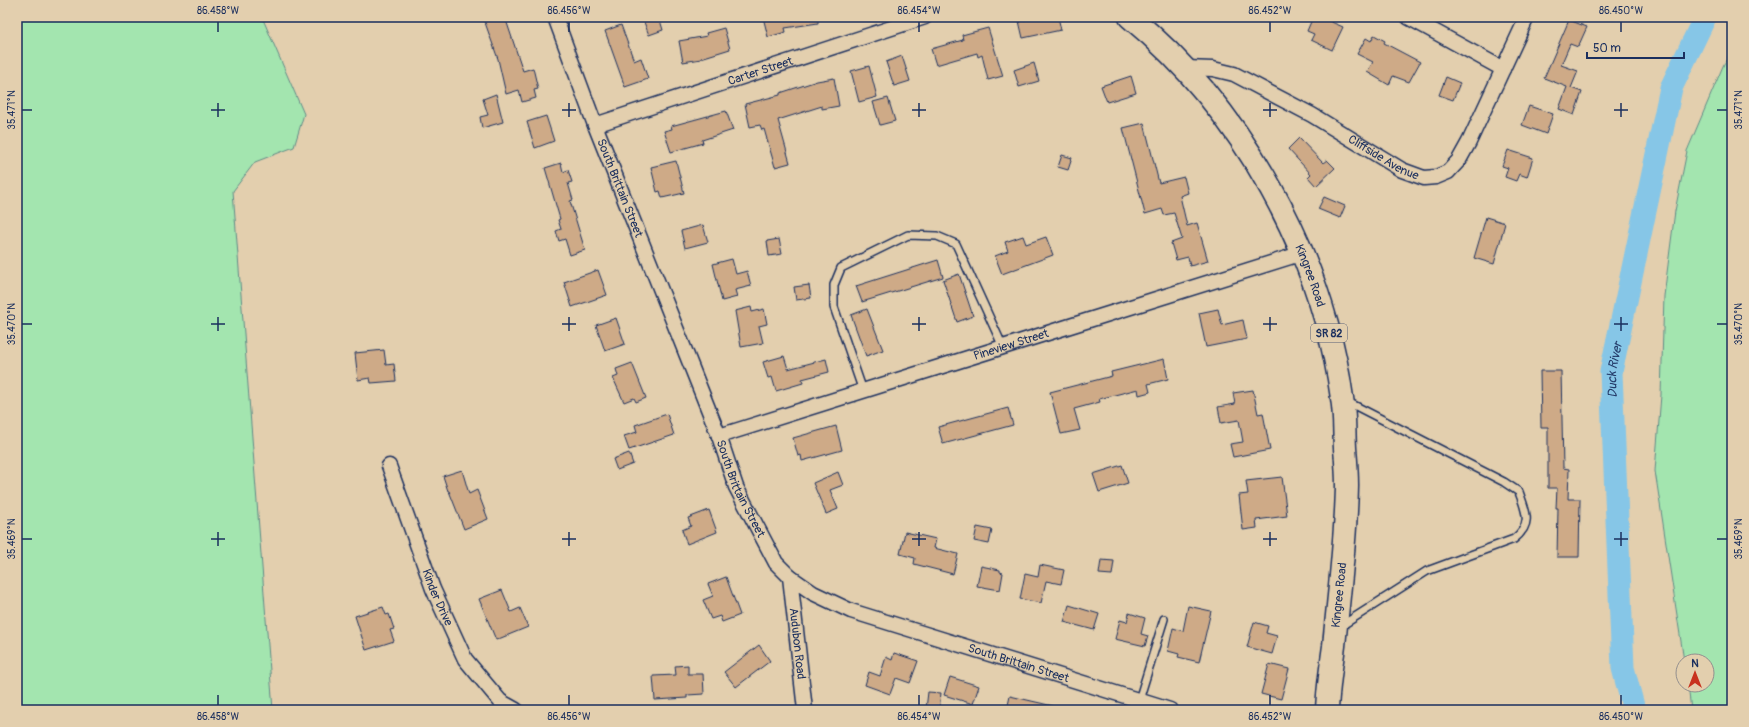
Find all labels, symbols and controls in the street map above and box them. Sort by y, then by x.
text: 86.458°W [197,5,240,17]
text: 86.456°W [547,5,591,17]
text: 86.454°W [898,5,941,17]
text: 86.452°W [1249,5,1292,17]
text: 86.450°W [1599,5,1643,17]
scale bar [1587,34,1684,60]
text: 50 m [1593,41,1621,56]
street label: Carter Street [726,54,795,89]
text: 35.471°N [6,90,18,130]
text: 35.471°N [1733,90,1745,130]
street label: Cliffside Avenue [1345,132,1421,184]
street label: South Brittain Street [593,137,646,240]
street label: Kingree Road [1291,242,1328,309]
text: 35.470°N [6,303,18,345]
text: 35.470°N [1733,303,1745,345]
road number: SR 82 [1311,324,1347,342]
street label: Pineview Street [972,326,1051,364]
water label: Duck River [1604,338,1627,398]
street label: South Brittain Street [713,438,768,540]
text: 35.469°N [6,518,18,560]
text: 35.469°N [1733,518,1745,560]
street label: Kingree Road [1329,562,1350,628]
street label: Kinder Drive [418,567,456,628]
street label: Audubon Road [786,607,809,680]
street label: South Brittain Street [966,641,1071,686]
north arrow [1675,653,1715,693]
text: N [1691,657,1699,670]
text: 86.458°W [197,711,240,723]
text: 86.456°W [547,711,591,723]
text: 86.454°W [898,711,941,723]
text: 86.452°W [1249,711,1292,723]
text: 86.450°W [1599,711,1643,723]

